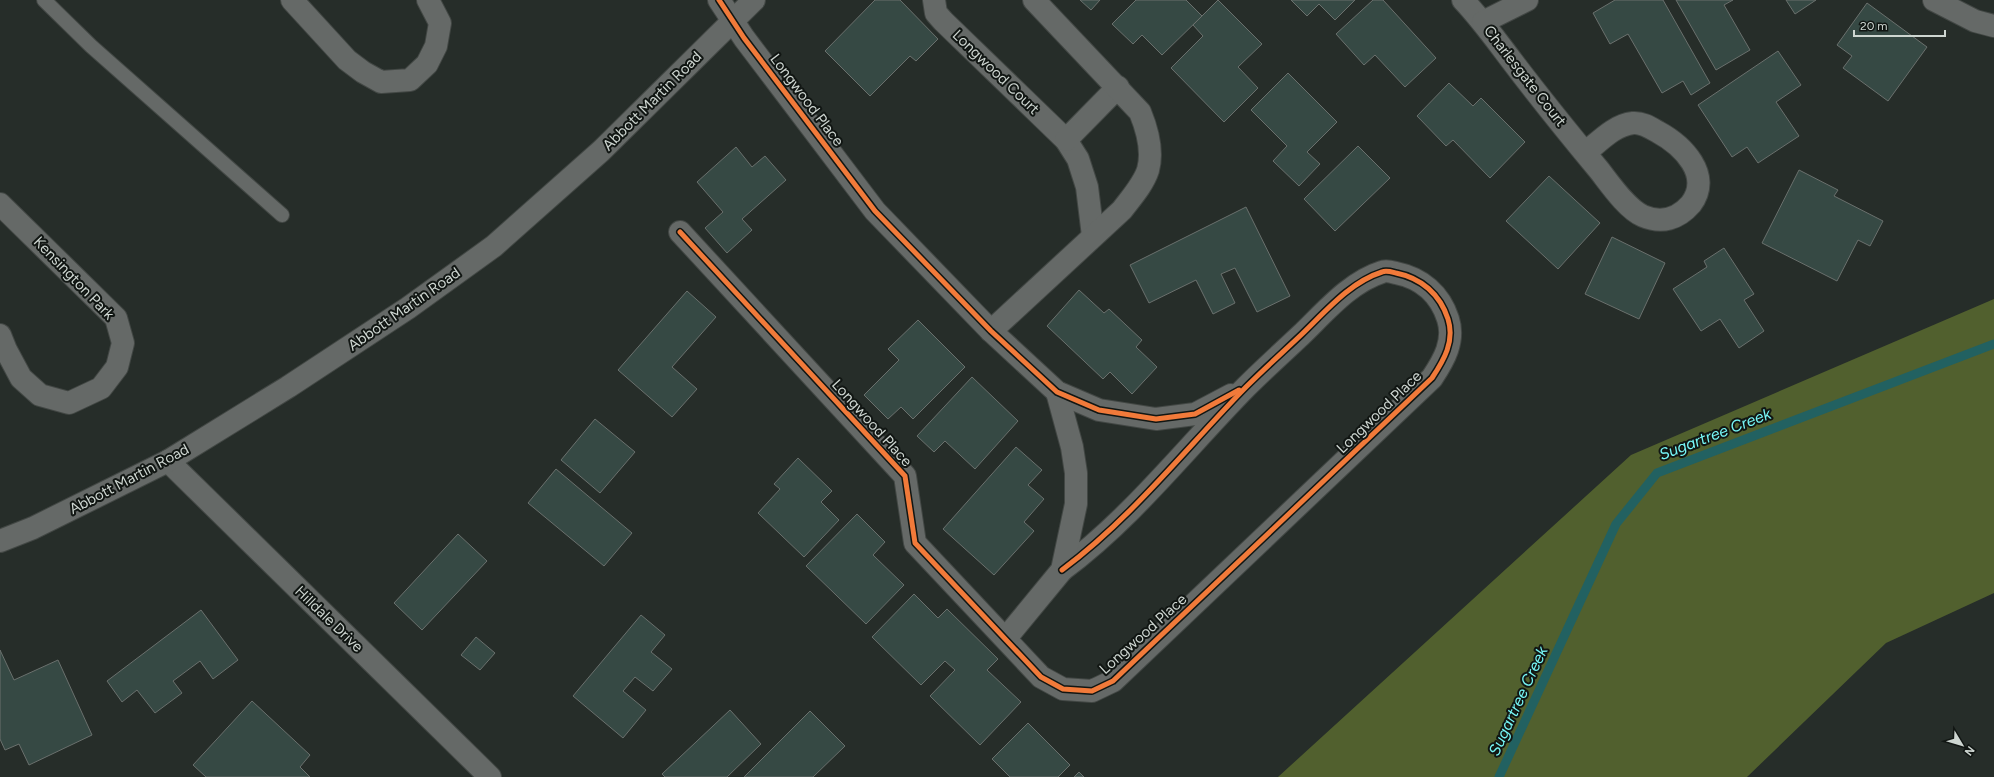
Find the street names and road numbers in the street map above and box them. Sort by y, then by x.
street label: Charlesgate Court [1480,22,1570,130]
street label: Longwood Court [949,26,1043,118]
street label: Abbott Martin Road [599,48,705,154]
street label: Longwood Place [766,50,848,150]
street label: Kensington Park [30,233,119,324]
street label: Abbott Martin Road [345,264,463,354]
street label: Longwood Place [1333,367,1425,457]
street label: Longwood Place [828,376,916,470]
street label: Abbott Martin Road [66,440,192,518]
street label: Hilldale Drive [291,582,367,656]
street label: Longwood Place [1096,590,1190,678]

